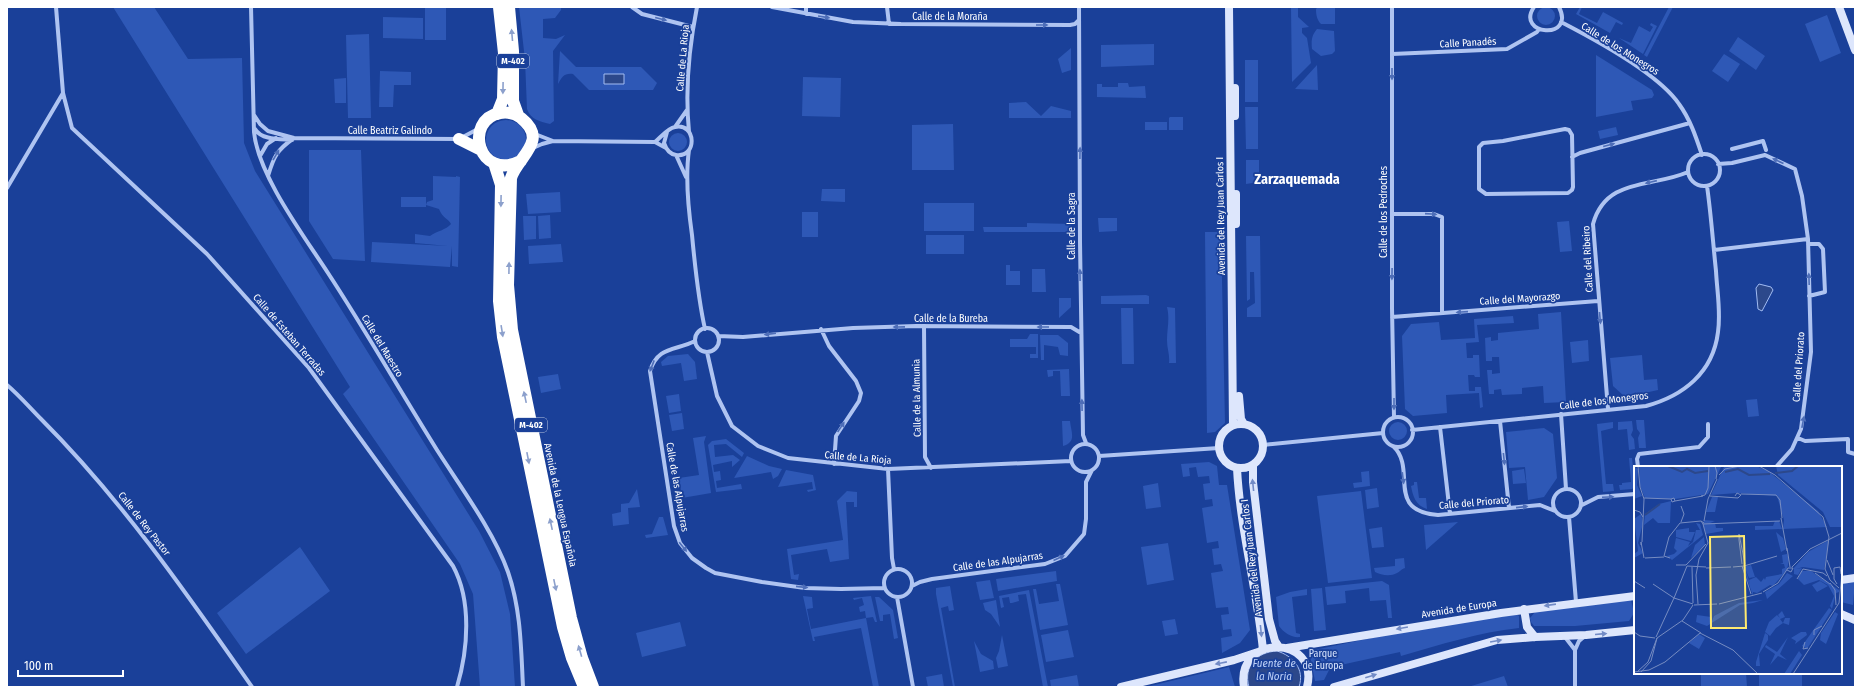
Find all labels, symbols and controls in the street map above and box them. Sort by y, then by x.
street label: Calle de la Moraña [912,11,988,23]
one-way arrow [818,14,830,20]
one-way arrow [656,16,668,22]
street label: Calle de los Monegros [1579,20,1661,78]
one-way arrow [1036,22,1049,28]
street label: Calle de La Rioja [674,24,692,92]
one-way arrow [509,29,515,41]
street label: Calle Panadés [1439,36,1497,50]
road number: M-402 [497,54,529,68]
one-way arrow [1389,68,1395,81]
one-way arrow [500,82,506,95]
street label: Calle Beatriz Galindo [348,125,432,137]
one-way arrow [1603,142,1615,148]
one-way arrow [1077,146,1083,159]
one-way arrow [273,149,280,161]
street label: Avenida del Rey Juan Carlos I [1214,157,1228,275]
one-way arrow [1772,158,1783,164]
street label: Calle de los Pedroches [1378,166,1390,258]
district label: Zarzaquemada [1254,171,1340,188]
one-way arrow [1644,180,1657,186]
street label: Calle de la Sagra [1066,192,1078,260]
one-way arrow [498,195,504,208]
one-way arrow [1425,211,1437,218]
street label: Calle del Ribeiro [1580,225,1596,293]
one-way arrow [506,261,512,274]
one-way arrow [1077,268,1083,281]
one-way arrow [1389,268,1395,281]
one-way arrow [1805,273,1812,285]
street label: Calle del Mayorazgo [1479,290,1561,308]
street label: Calle de Esteban Terradas [250,292,328,378]
one-way arrow [1455,308,1468,315]
one-way arrow [1596,312,1603,324]
street label: Calle del Maestro [359,313,405,379]
street label: Calle de la Bureba [914,313,988,325]
one-way arrow [892,324,905,330]
one-way arrow [1036,324,1049,330]
one-way arrow [499,325,505,337]
one-way arrow [764,331,776,337]
street label: Calle del Priorato [1791,331,1807,403]
street label: Calle de la Almunia [910,359,924,437]
one-way arrow [649,360,655,372]
one-way arrow [521,390,527,403]
street label: Calle de los Monegros [1559,390,1649,412]
one-way arrow [1079,398,1085,411]
one-way arrow [1391,398,1397,411]
one-way arrow [1800,416,1806,428]
road number: M-402 [515,418,547,432]
one-way arrow [837,422,845,432]
street label: Calle de las Alpujarras [663,441,691,533]
street label: Avenida de la Lengua Española [541,442,579,568]
street label: Calle de La Rioja [824,449,892,467]
one-way arrow [526,452,532,464]
one-way arrow [1500,453,1507,465]
inset map [1634,466,1842,674]
one-way arrow [1400,472,1407,484]
one-way arrow [1250,479,1256,491]
street label: Calle de Rey Pastor [115,490,173,559]
one-way arrow [1602,493,1614,500]
street label: Calle del Priorato [1438,494,1510,512]
street label: Avenida del Rey Juan Carlos I [1239,499,1265,617]
one-way arrow [1516,503,1528,510]
one-way arrow [548,518,554,530]
one-way arrow [679,542,688,552]
street label: Calle de las Alpujarras [952,550,1044,574]
one-way arrow [1054,555,1065,561]
one-way arrow [552,579,558,592]
one-way arrow [796,584,808,590]
street label: Avenida de Europa [1421,597,1498,621]
one-way arrow [1544,602,1556,609]
one-way arrow [1258,625,1264,637]
one-way arrow [1396,626,1408,632]
one-way arrow [1595,630,1607,637]
one-way arrow [1490,637,1502,643]
one-way arrow [577,644,583,656]
park label: Parque de Europa [1302,648,1344,672]
scale bar [18,652,123,678]
water label: Fuente de la Noria [1252,657,1296,683]
text: 100 m [24,659,53,673]
one-way arrow [1215,660,1227,666]
one-way arrow [1365,673,1377,679]

